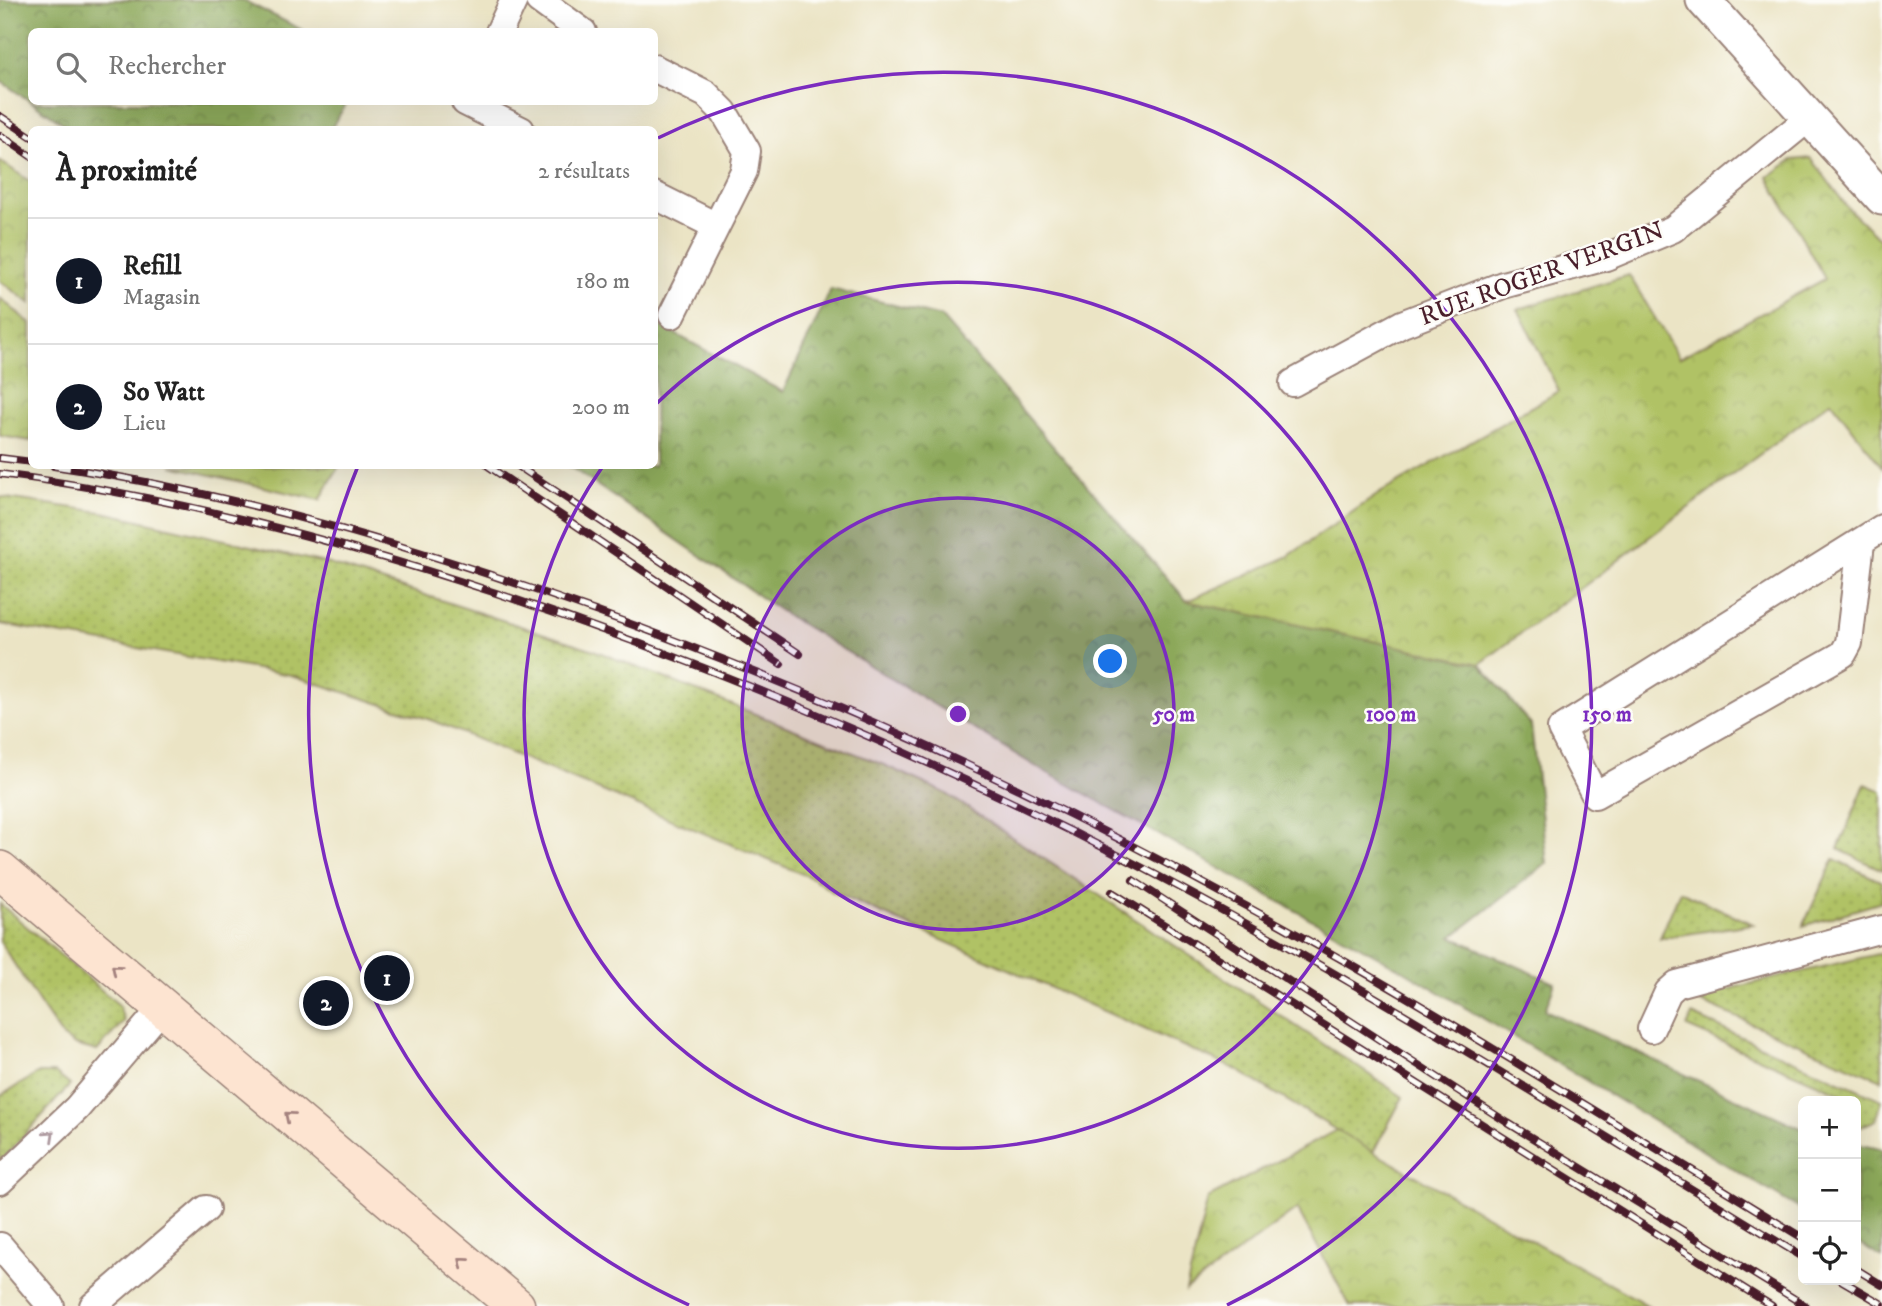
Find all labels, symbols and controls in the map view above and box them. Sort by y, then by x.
search box [28,28,658,105]
icon: search [52,48,90,86]
text: Rechercher [108,50,226,83]
text: À proximité [56,153,197,190]
text: 2 résultats [538,157,630,186]
street label: RUE ROGER VERGIN [1415,214,1669,334]
text: Refill [123,250,181,283]
text: 1 [75,267,83,296]
text: 180 m [575,267,630,296]
text: Magasin [123,283,200,312]
text: So Watt [123,376,205,409]
text: 2 [73,393,85,422]
text: 200 m [572,393,630,422]
text: Lieu [123,409,166,438]
your location [1093,644,1127,678]
centre of rings [946,702,970,726]
text: 50 m [1152,702,1195,728]
text: 100 m [1366,702,1416,728]
text: 150 m [1582,702,1632,728]
pin: 1 [364,952,410,1004]
one-way arrow [111,965,124,977]
pin: 2 [303,977,349,1029]
map controls [1798,1096,1861,1285]
button: + [1798,1096,1861,1159]
one-way arrow [285,1112,298,1124]
one-way arrow [42,1130,55,1143]
button: − [1798,1159,1861,1222]
button: locate [1798,1222,1861,1285]
one-way arrow [459,1258,471,1271]

